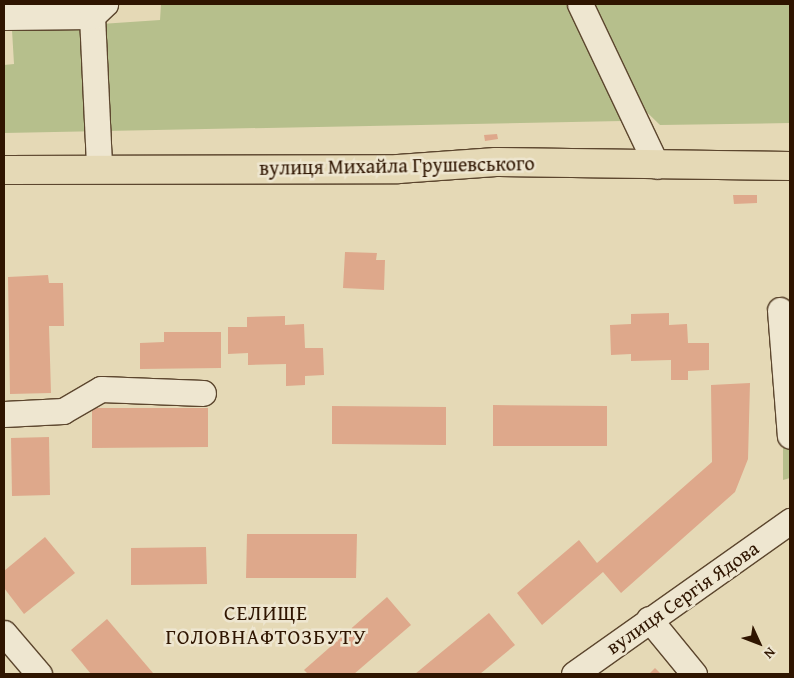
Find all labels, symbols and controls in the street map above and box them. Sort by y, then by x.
street label: вулиця Михайла Грушевського [259,151,535,179]
street label: вулиця Сергія Ядова [601,535,763,659]
district label: СЕЛИЩЕ ГОЛОВНАФТОЗБУТУ [164,600,368,650]
north arrow [734,618,784,668]
text: N [759,643,780,663]

